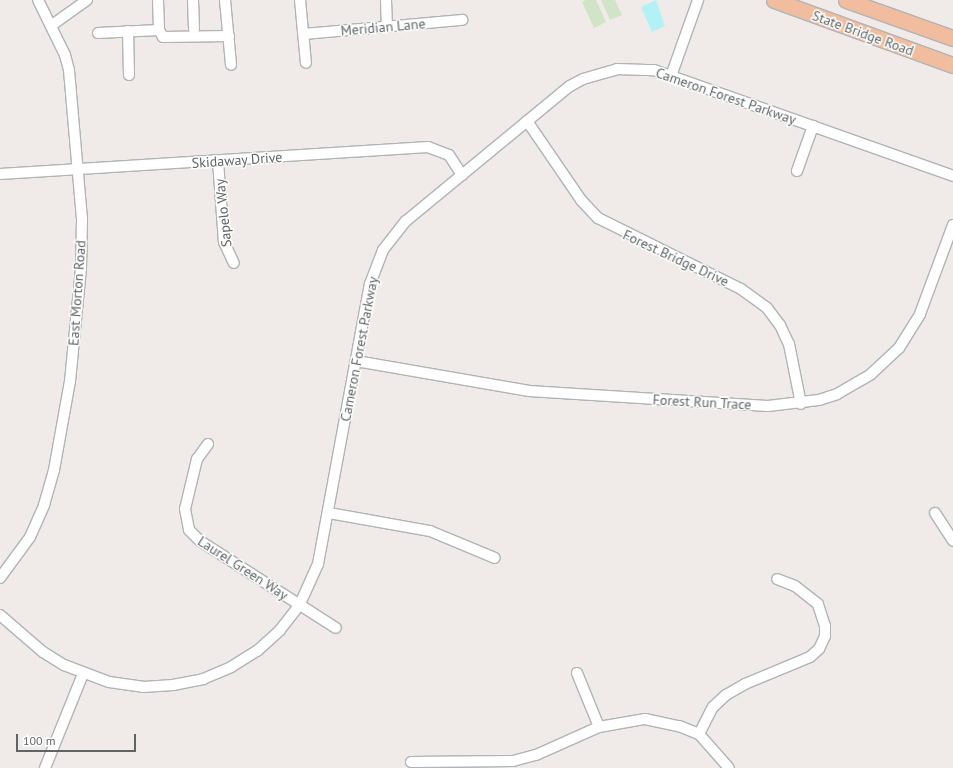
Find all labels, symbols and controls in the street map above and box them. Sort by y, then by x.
street label: State Bridge Road [810,7,916,59]
street label: Meridian Lane [340,15,426,39]
street label: Cameron Forest Parkway [654,64,798,128]
street label: Skidaway Drive [191,148,283,172]
street label: Sapelo Way [211,178,235,248]
street label: Forest Bridge Drive [620,226,732,290]
street label: East Morton Road [65,240,89,346]
street label: Cameron Forest Parkway [337,275,381,423]
street label: Forest Run Trace [652,391,752,413]
street label: Laurel Green Way [195,533,291,603]
scale bar [18,726,138,752]
text: 100 m [23,733,56,748]

